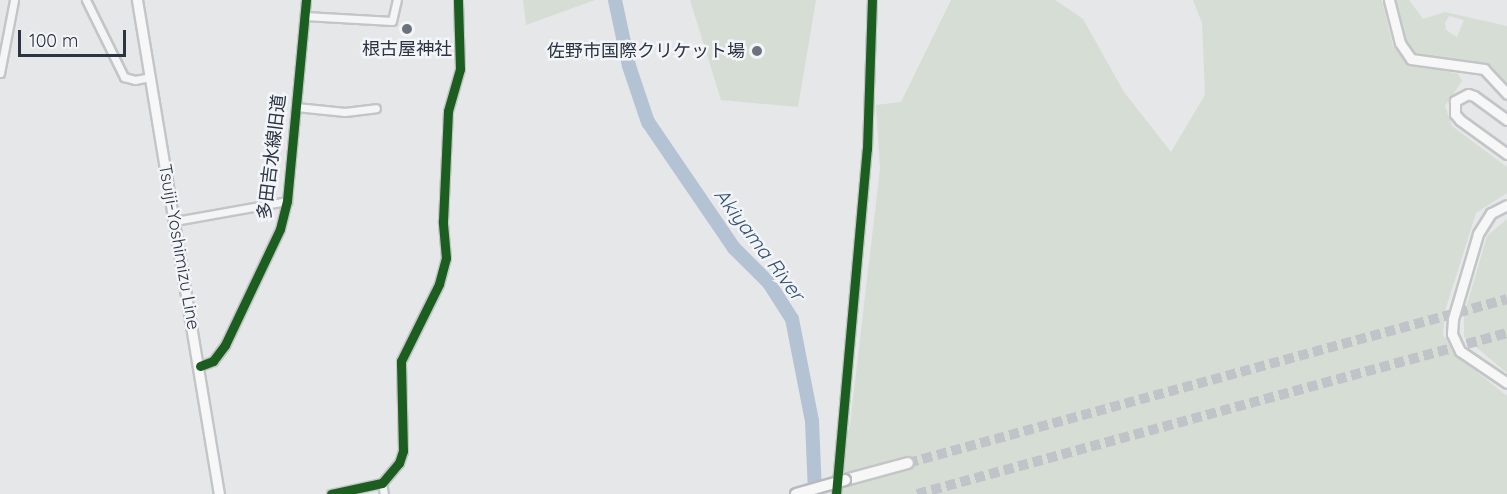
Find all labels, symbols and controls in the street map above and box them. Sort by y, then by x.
scale bar [21,18,129,56]
marker: 根古屋神社 [400,22,414,36]
text: 100 m [29,29,78,52]
place label: 根古屋神社 [362,38,452,60]
place label: 佐野市国際クリケット場 [547,40,745,62]
marker: 佐野市国際クリケット場 [750,44,764,58]
street label: 多田吉水線旧道 [254,93,290,221]
street label: Tsuiji-Yoshimizu Line [154,162,204,332]
water label: Akiyama River [710,183,810,305]

